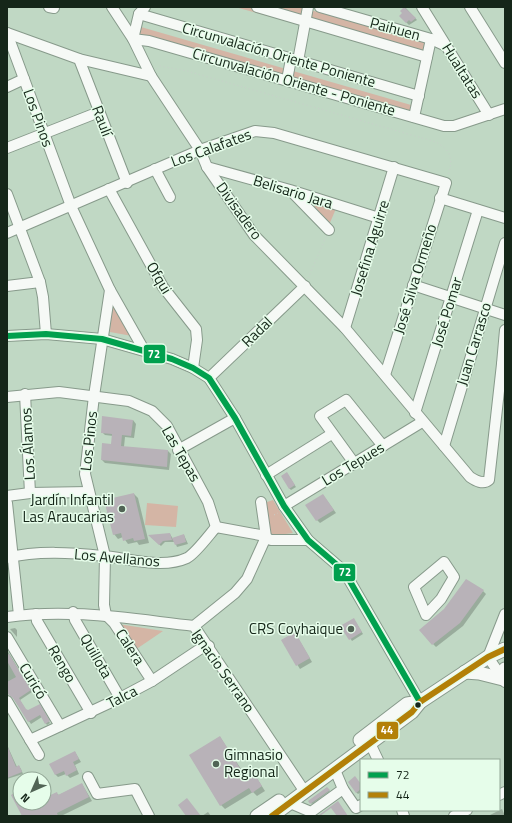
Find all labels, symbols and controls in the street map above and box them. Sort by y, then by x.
street label: Paihuen [367,11,423,46]
street label: Circunvalación Oriente Poniente [180,16,379,93]
street label: Hualtatas [436,39,489,103]
street label: Circunvalación Oriente - Poniente [190,42,398,122]
street label: Los Pinos [17,85,60,150]
street label: Raulí [86,102,119,141]
street label: Los Calafates [167,122,254,173]
street label: Belisario Jara [250,168,336,215]
street label: Divisadero [211,177,268,244]
street label: Josefina Aguirre [344,197,395,299]
street label: José Silva Ormeño [387,221,442,337]
street label: Ofqui [141,257,178,298]
street label: José Pomar [425,274,468,350]
street label: Juan Carrasco [450,299,497,388]
street label: Radal [236,311,277,352]
line badge: 72 [143,344,166,364]
text: 72 [148,346,160,362]
street label: Los Álamos [14,407,41,481]
street label: Los Pinos [74,410,103,472]
street label: Las Tepas [156,421,207,486]
street label: Los Tepues [317,436,389,491]
place label: Jardín Infantil Las Araucarias [22,488,114,528]
marker: Jardín Infantil Las Araucarias [117,504,127,514]
street label: Los Avellanos [73,542,161,573]
line badge: 72 [333,563,356,582]
text: 72 [339,564,351,580]
place label: CRS Coyhaique [249,617,343,640]
street label: Calera [110,624,151,670]
street label: Ignacio Serrano [186,624,261,717]
marker: CRS Coyhaique [346,624,356,634]
street label: Quillota [74,629,119,683]
street label: Rengo [42,641,83,687]
street label: Curicó [14,658,53,703]
street label: Talca [102,679,141,714]
unlabelled marker [413,700,423,710]
line badge: 44 [376,721,399,740]
text: 44 [381,722,393,738]
place label: Gimnasio Regional [224,743,283,783]
marker: Gimnasio Regional [211,759,221,769]
legend [360,759,500,811]
text: 72 [396,765,409,784]
north arrow [12,771,52,811]
text: 44 [396,785,410,804]
text: N [17,790,33,806]

